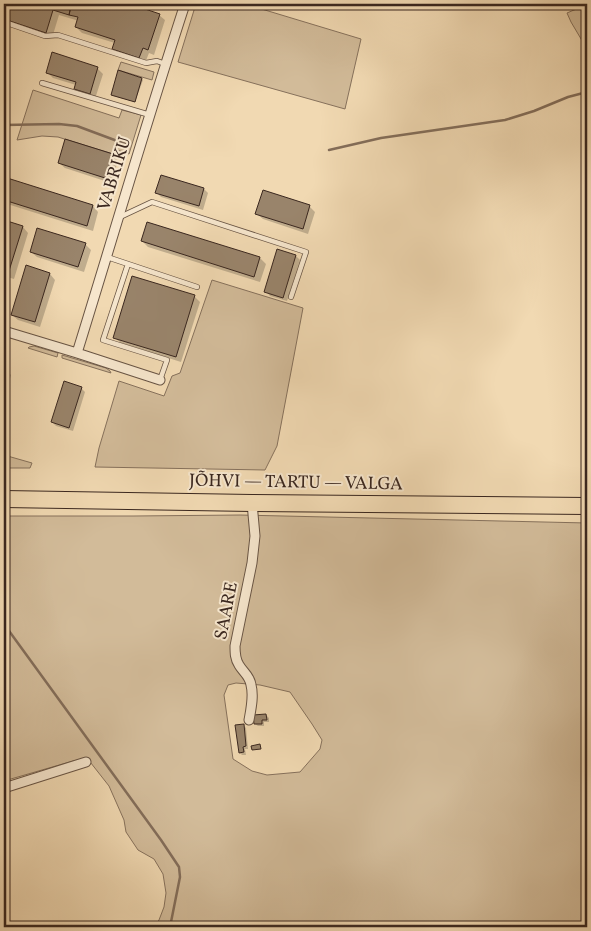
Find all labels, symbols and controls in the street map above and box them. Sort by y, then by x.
street label: VABRIKU [92,134,138,214]
street label: JÕHVI — TARTU — VALGA [189,469,403,497]
street label: SAARE [209,580,245,642]

